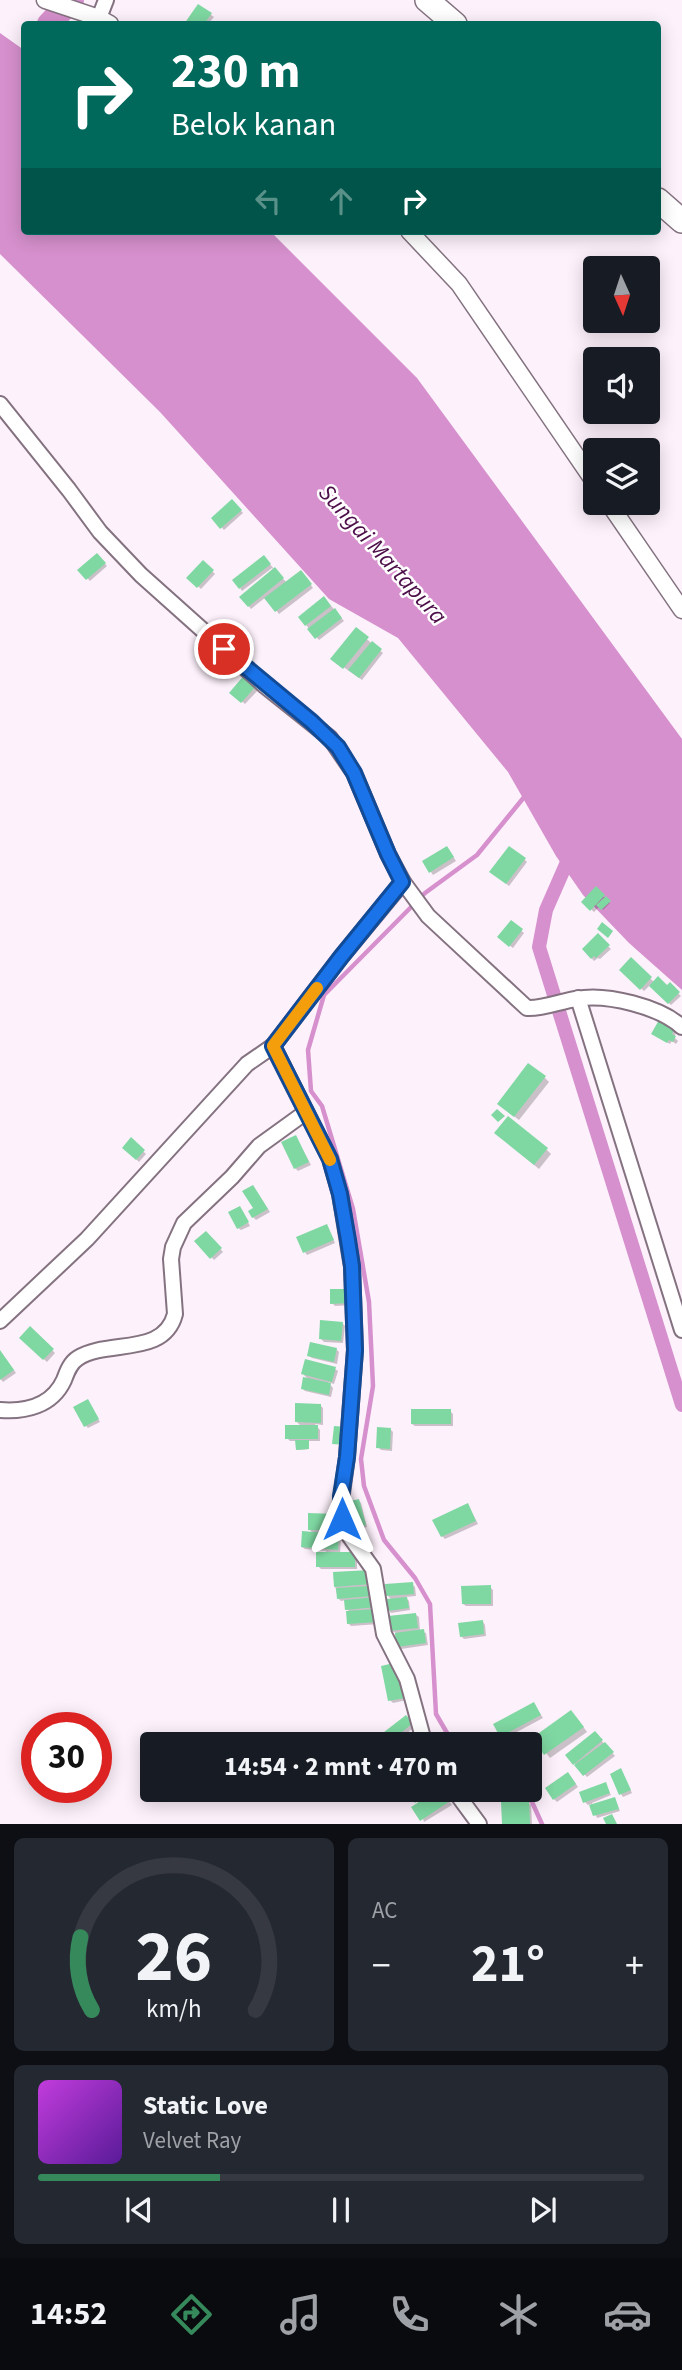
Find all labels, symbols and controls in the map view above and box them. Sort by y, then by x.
text: 230 m [171,37,300,107]
icon: right [56,49,147,140]
text: Belok kanan [171,102,336,148]
icon: left [249,182,287,220]
icon: ahead [322,182,360,220]
icon: right [395,182,433,220]
north arrow [583,256,660,332]
map controls [583,256,660,515]
button: sound [583,347,660,424]
button: layers [583,438,660,515]
water label: Sungai Martapura [310,477,455,632]
pin [194,619,254,679]
icon: arrive [205,630,243,668]
position arrow [305,1482,379,1556]
speed limit sign: 30 [21,1712,112,1803]
text: 14:54 · 2 mnt · 470 m [224,1748,458,1785]
text: AC [372,1894,397,1927]
text: 26 [136,1906,212,2010]
text: 21° [471,1928,545,2002]
text: − [372,1939,391,1993]
text: + [625,1939,644,1993]
text: km/h [146,1991,202,2027]
text: Static Love [143,2087,268,2124]
text: Velvet Ray [143,2124,241,2157]
icon: previous [120,2191,158,2229]
icon: pause [322,2191,360,2229]
icon: next [524,2191,562,2229]
icon: directions [167,2290,216,2339]
icon: music [276,2290,325,2339]
icon: phone [385,2290,434,2339]
icon: climate [494,2290,543,2339]
icon: car [603,2290,652,2339]
text: 14:52 [30,2291,107,2337]

